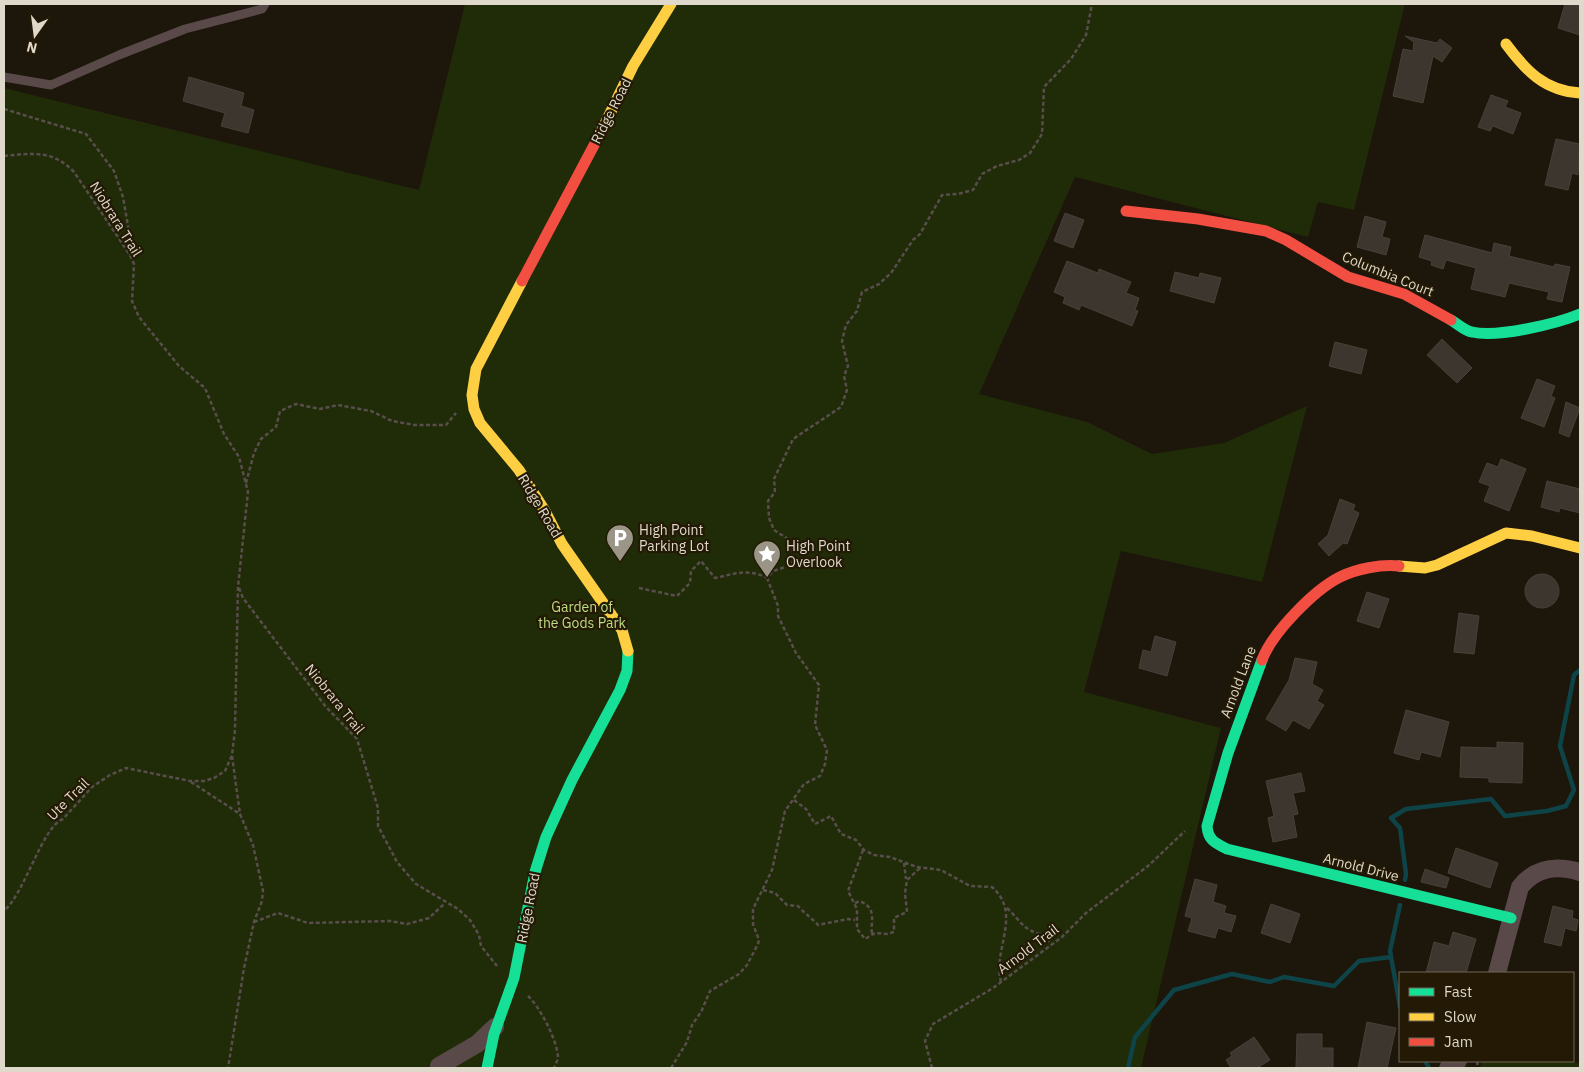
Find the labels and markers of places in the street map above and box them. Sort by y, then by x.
place label: High Point Parking Lot [639,521,709,555]
parking icon: High Point Parking Lot [605,523,635,562]
place label: High Point Overlook [786,537,851,571]
place icon: High Point Overlook [752,539,782,578]

